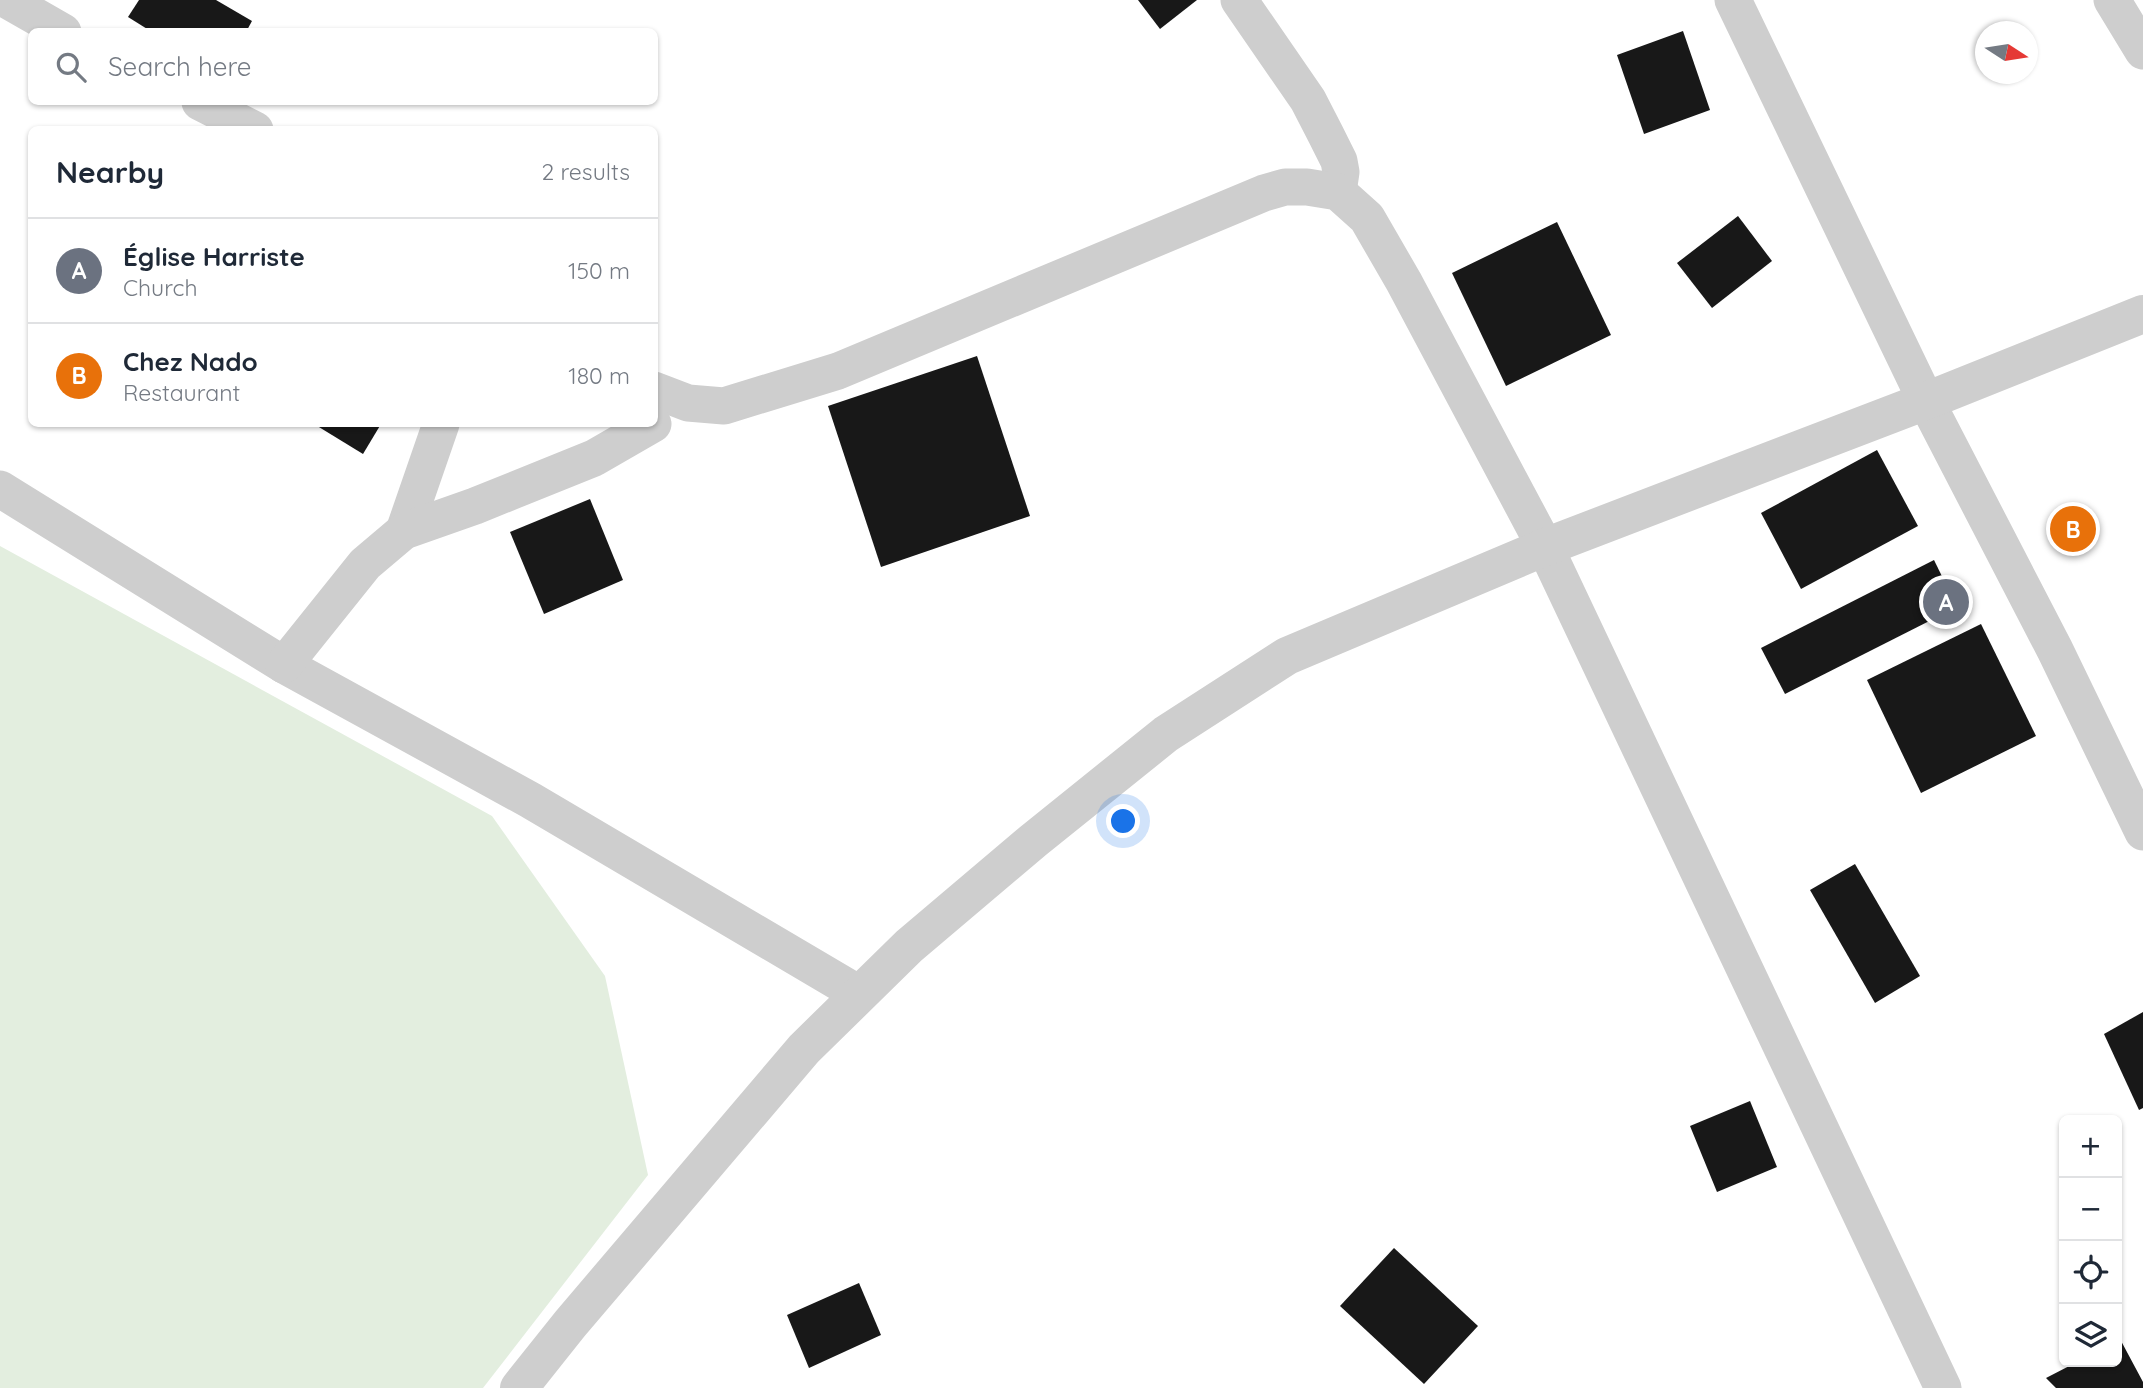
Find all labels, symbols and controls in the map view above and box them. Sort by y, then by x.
north arrow [1975,21,2038,84]
search box [28,28,658,105]
icon: search [52,48,90,86]
text: Search here [108,50,252,83]
text: Nearby [56,153,164,191]
text: 2 results [541,157,630,186]
text: Église Harriste [123,240,305,273]
text: A [72,256,86,285]
text: 150 m [568,256,630,285]
text: Church [123,273,198,302]
text: Chez Nado [123,345,258,378]
text: B [71,361,87,390]
text: 180 m [568,361,630,390]
text: Restaurant [123,378,240,407]
pin: B [2050,503,2096,555]
pin: A [1923,576,1969,628]
your location [1106,804,1140,838]
map controls [2059,1115,2122,1367]
button: + [2059,1115,2122,1178]
button: − [2059,1178,2122,1241]
button: locate [2059,1241,2122,1304]
button: layers [2059,1304,2122,1367]

